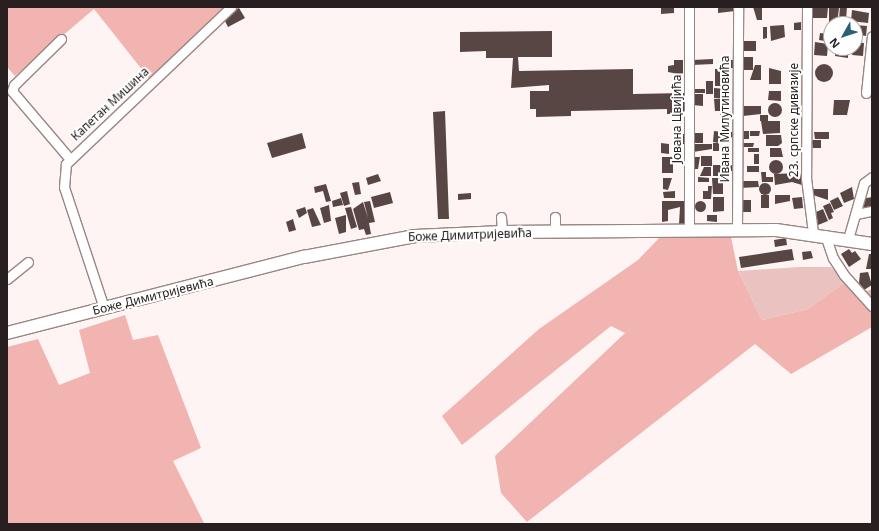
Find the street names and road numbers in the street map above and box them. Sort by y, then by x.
street label: Ивана Милутиновића [718,56,732,182]
street label: 23. српске дивизије [787,63,801,177]
street label: Капетан Мишина [68,64,152,144]
street label: Јована Цвијића [670,75,684,163]
street label: Боже Димитријевића [408,226,532,244]
street label: Боже Димитријевића [91,274,215,318]

